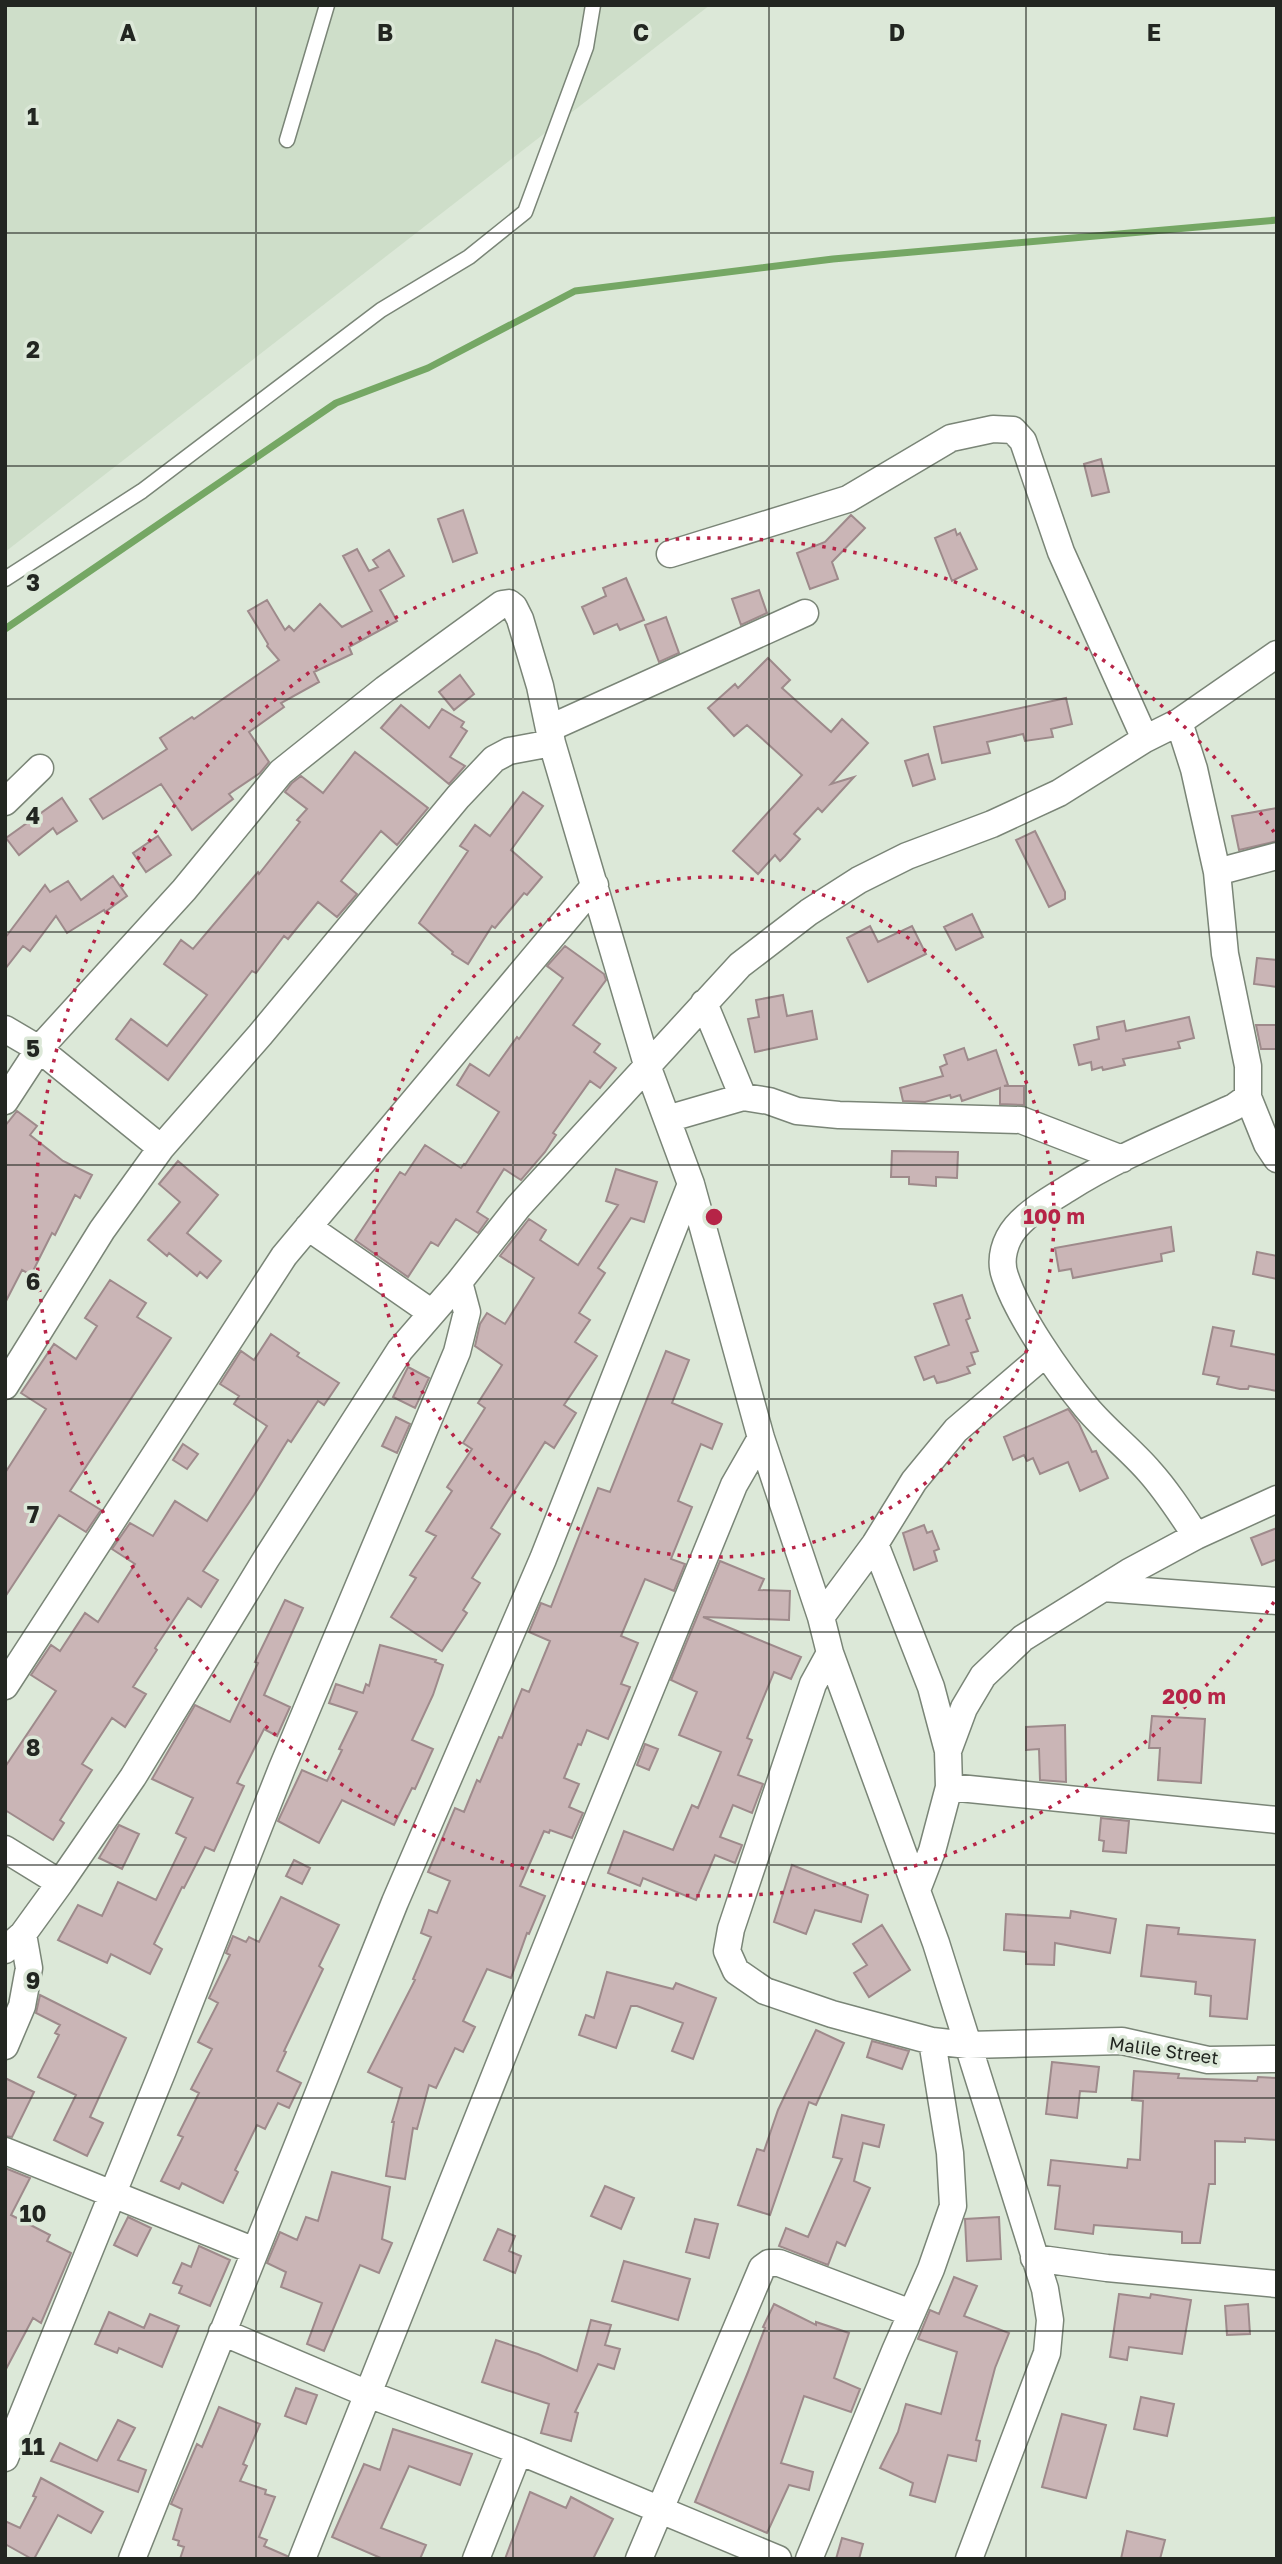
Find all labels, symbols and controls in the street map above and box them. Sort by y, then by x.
text: A [120,18,137,46]
text: B [377,18,393,46]
text: C [633,18,649,46]
text: D [889,18,905,46]
text: E [1147,18,1161,46]
text: 1 [27,102,39,130]
text: 2 [26,335,40,363]
text: 3 [26,568,40,596]
text: 4 [26,801,40,829]
text: 5 [26,1034,40,1062]
text: 100 m [1023,1203,1085,1229]
centre of rings [702,1205,726,1229]
text: 6 [26,1267,40,1295]
text: 7 [27,1500,39,1528]
text: 200 m [1162,1683,1226,1709]
text: 8 [26,1733,40,1761]
text: 9 [26,1966,40,1994]
street label: Malile Street [1108,2031,1220,2069]
text: 10 [20,2199,46,2227]
text: 11 [21,2432,45,2460]

